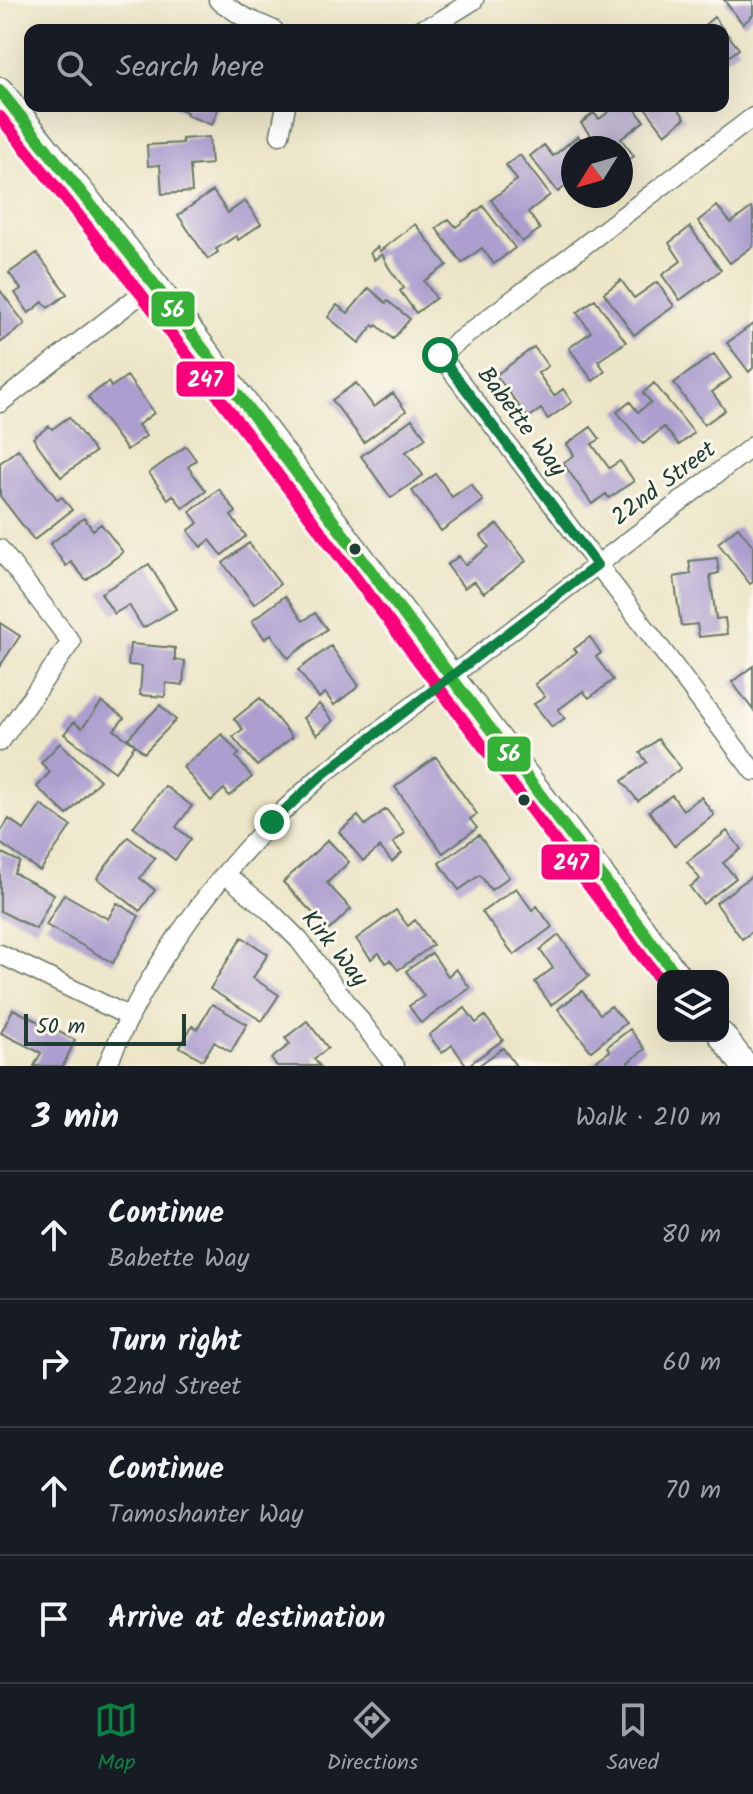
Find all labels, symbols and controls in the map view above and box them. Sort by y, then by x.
search box [24,24,729,112]
text: Search here [116,44,264,92]
icon: search [52,46,96,90]
north arrow [561,136,633,208]
line badge: 56 [150,290,196,328]
text: 56 [160,294,185,329]
route start [422,337,458,373]
street label: Babette Way [466,358,576,486]
line badge: 247 [175,360,236,398]
text: 247 [187,364,223,399]
street label: 22nd Street [603,431,725,537]
unlabelled marker [347,541,363,557]
line badge: 56 [486,735,532,773]
text: 56 [496,738,521,773]
unlabelled marker [516,792,532,808]
route end [254,804,290,840]
line badge: 247 [540,843,601,881]
text: 247 [553,847,589,882]
street label: Kirk Way [291,902,378,997]
map controls [657,970,729,1042]
button: layers [657,970,729,1042]
scale bar [24,1010,186,1046]
text: 50 m [36,1010,85,1045]
text: 3 min [32,1091,119,1145]
text: Walk · 210 m [576,1097,721,1139]
text: Continue [108,1190,224,1238]
icon: ahead [32,1213,76,1257]
text: 80 m [661,1214,721,1256]
text: Babette Way [108,1238,249,1280]
text: Turn right [108,1318,241,1366]
icon: right [32,1341,76,1385]
text: 60 m [662,1342,721,1384]
text: 22nd Street [108,1366,241,1408]
text: Continue [108,1446,224,1494]
icon: ahead [32,1469,76,1513]
text: 70 m [665,1470,721,1512]
text: Tamoshanter Way [108,1494,303,1536]
text: Arrive at destination [108,1595,385,1643]
icon: arrive [32,1597,76,1641]
tab: Map [94,1698,138,1781]
tab: Directions [327,1698,418,1781]
tab: Saved [607,1698,659,1781]

